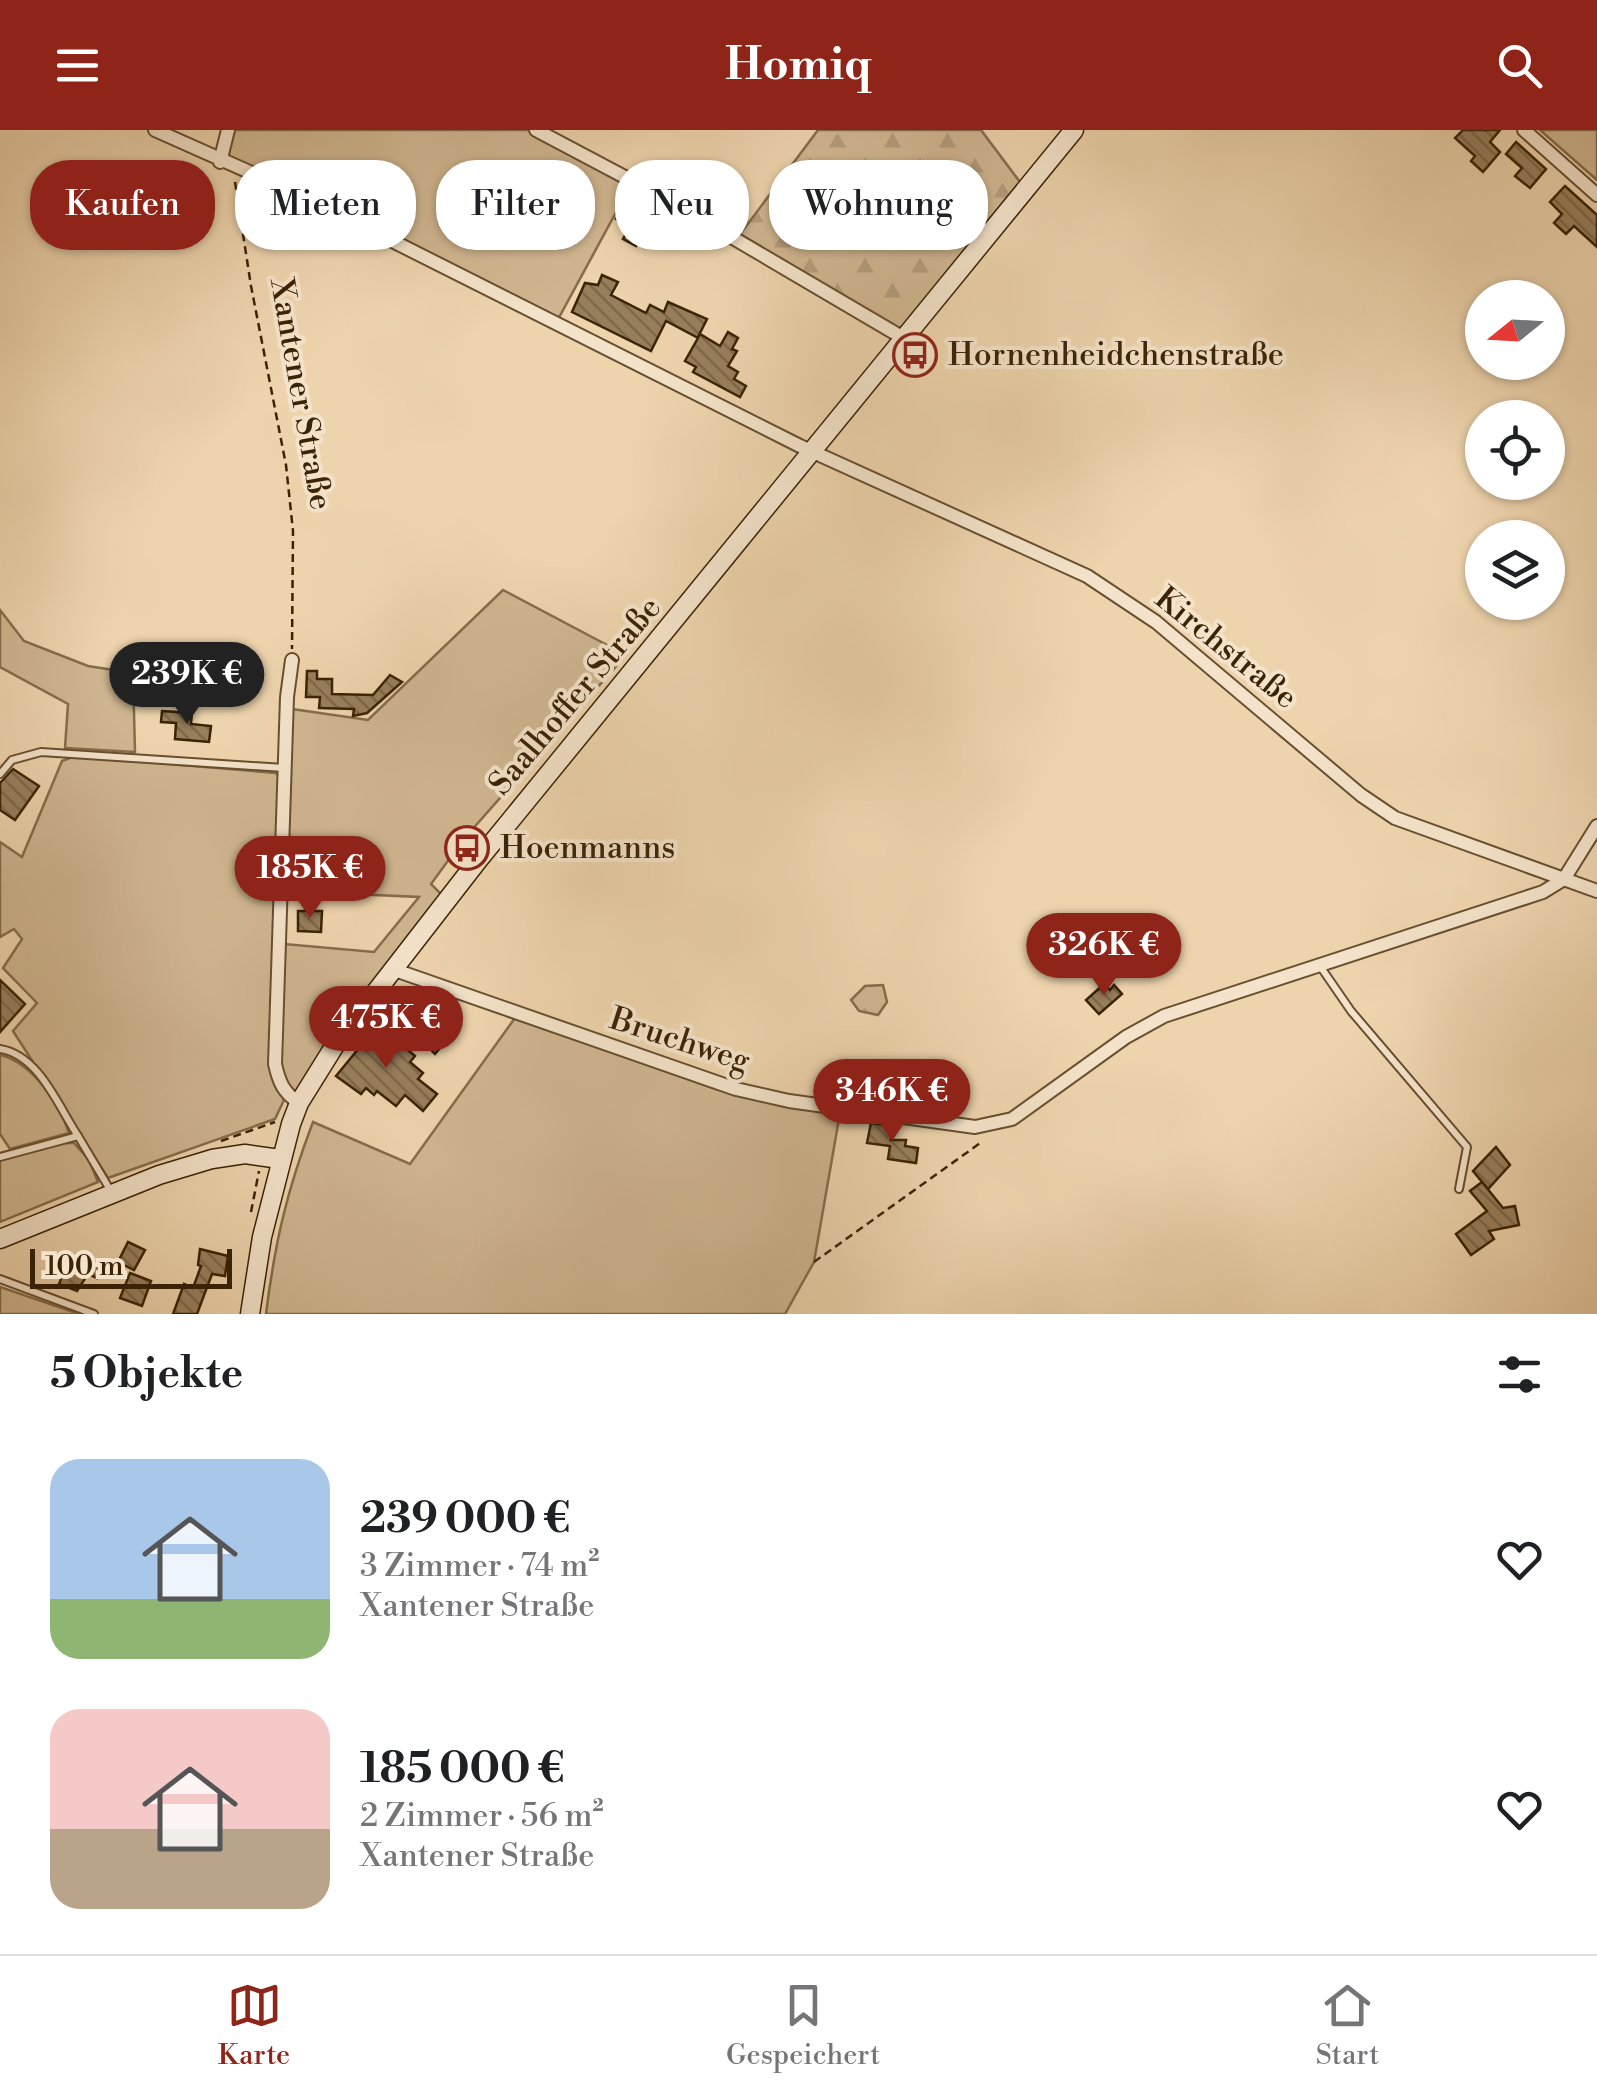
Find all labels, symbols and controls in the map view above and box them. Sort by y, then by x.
text: Homiq [725,37,872,94]
icon: menu [50,38,105,93]
icon: search [1492,38,1547,93]
chip: Kaufen [30,160,215,250]
chip: Mieten [235,160,416,250]
chip: Filter [436,160,595,250]
chip: Neu [615,160,749,250]
chip: Wohnung [769,160,988,250]
street label: Xantener Straße [261,274,341,513]
north arrow [1465,280,1565,380]
map controls [1465,280,1565,620]
bus stop icon: Hornenheidchenstraße [892,332,938,378]
place label: Hornenheidchenstraße [948,335,1284,375]
button: locate [1465,400,1565,500]
button: layers [1465,520,1565,620]
street label: Kirchstraße [1147,578,1305,718]
street label: Saalhoffer Straße [480,589,670,803]
pin: 239K € [106,642,268,727]
text: 239K € [131,654,243,694]
bus stop icon: Hoenmanns [444,825,490,871]
place label: Hoenmanns [500,828,675,868]
pin: 185K € [229,836,391,921]
text: 185K € [257,848,363,888]
pin: 326K € [1023,913,1185,998]
text: 326K € [1048,925,1160,965]
pin: 475K € [305,986,467,1071]
text: 475K € [331,998,441,1038]
street label: Bruchweg [604,998,755,1082]
pin: 346K € [811,1059,973,1144]
text: 346K € [835,1071,949,1111]
scale bar [30,1244,232,1288]
text: 100 m [45,1249,124,1284]
icon: filters [1492,1347,1547,1402]
text: 5 Objekte [50,1348,243,1401]
text: 239 000 € [360,1493,570,1546]
icon: home [130,1499,250,1619]
icon: heart [1492,1532,1547,1587]
text: 3 Zimmer · 74 m² [360,1546,599,1586]
text: Xantener Straße [360,1586,594,1626]
text: 185 000 € [360,1743,565,1796]
icon: home [130,1749,250,1869]
icon: heart [1492,1782,1547,1837]
text: 2 Zimmer · 56 m² [360,1796,604,1836]
text: Xantener Straße [360,1836,594,1876]
tab: Karte [218,1978,290,2073]
tab: Gespeichert [726,1978,880,2073]
tab: Start [1316,1978,1379,2073]

